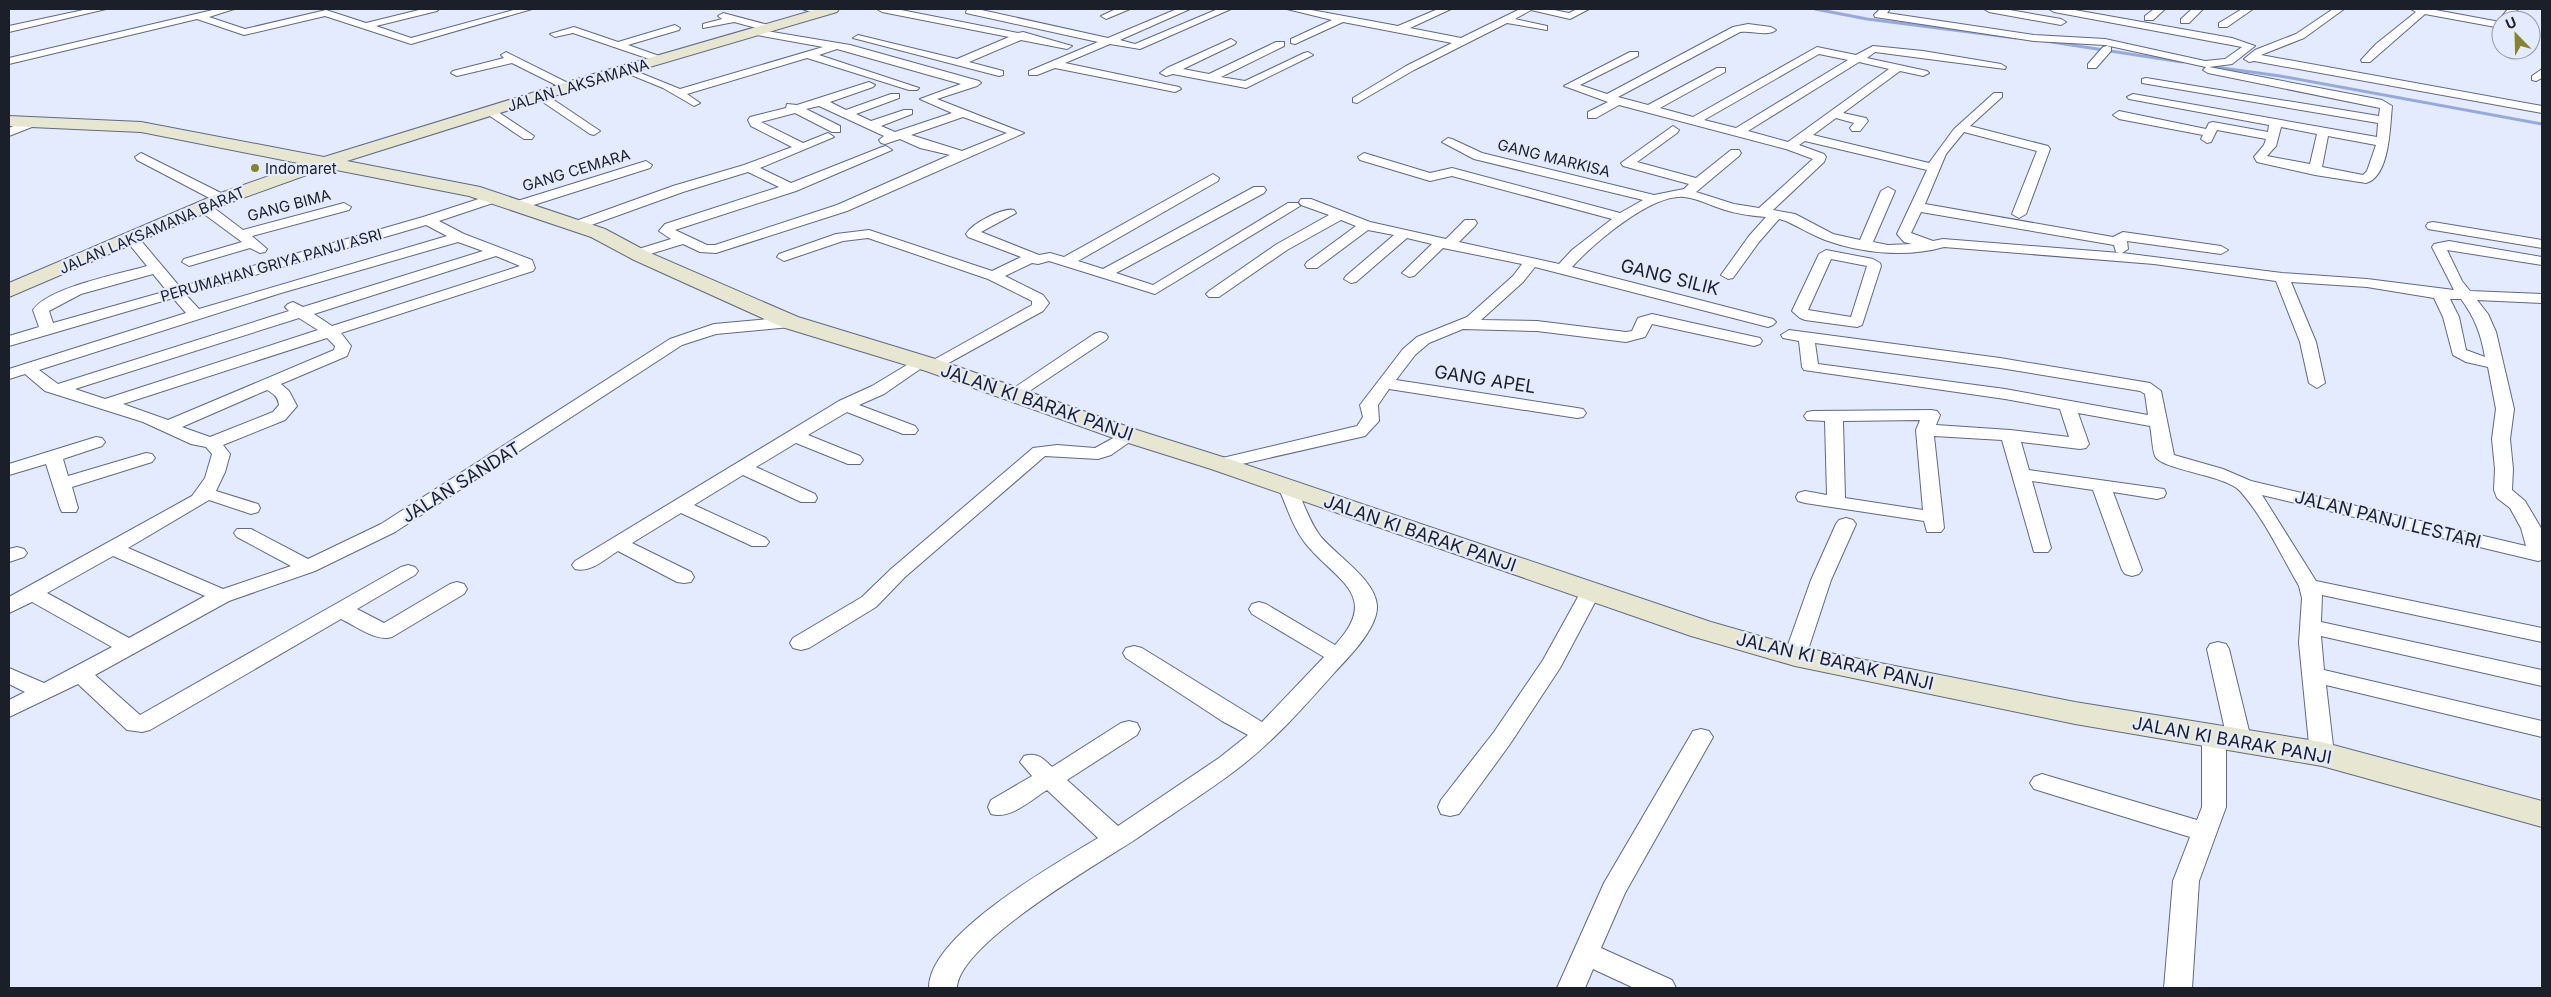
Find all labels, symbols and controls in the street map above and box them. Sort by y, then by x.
north arrow [2491,10,2541,60]
text: U [2503,13,2519,32]
street label: JALAN LAKSAMANA [505,54,651,116]
street label: GANG MARKISA [1496,135,1612,181]
street label: GANG CEMARA [520,145,632,195]
place label: Indomaret [265,159,337,178]
marker: Indomaret [249,162,261,174]
street label: JALAN LAKSAMANA BARAT [56,182,248,278]
street label: GANG BIMA [245,185,333,225]
street label: PERUMAHAN GRIYA PANJI ASRI [158,224,384,306]
street label: GANG SILIK [1618,255,1722,299]
street label: JALAN KI BARAK PANJI [938,359,1136,445]
street label: GANG APEL [1433,361,1537,397]
street label: JALAN SANDAT [398,437,524,527]
street label: JALAN PANJI LESTARI [2293,486,2483,552]
street label: JALAN KI BARAK PANJI [1321,490,1519,576]
street label: JALAN KI BARAK PANJI [1734,628,1936,694]
street label: JALAN KI BARAK PANJI [2131,712,2333,768]

